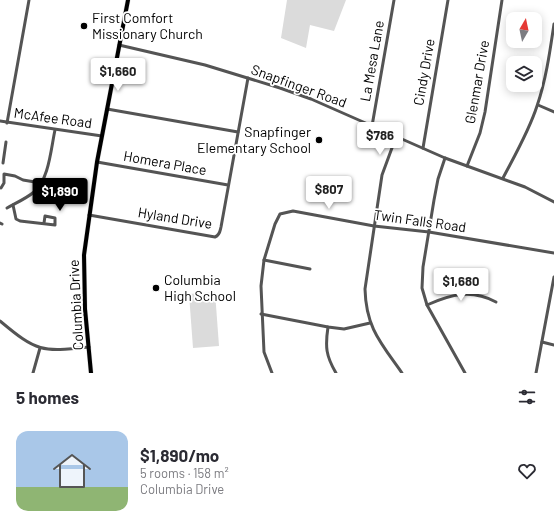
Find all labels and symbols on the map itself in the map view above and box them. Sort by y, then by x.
place label: First Comfort Missionary Church [92,9,203,42]
north arrow [506,12,542,48]
street label: La Mesa Lane [356,19,387,103]
marker: First Comfort Missionary Church [79,21,89,31]
street label: Cindy Drive [409,37,438,107]
street label: Glenmar Drive [461,39,492,125]
pin: $1,660 [85,58,151,92]
street label: Snapfinger Road [249,60,349,111]
street label: McAfee Road [13,104,93,131]
pin: $786 [356,122,404,156]
place label: Snapfinger Elementary School [197,123,311,156]
marker: Snapfinger Elementary School [314,135,324,145]
street label: Homera Place [122,147,208,178]
pin: $807 [305,176,353,210]
pin: $1,890 [27,178,93,212]
street label: Hyland Drive [137,203,213,232]
street label: Twin Falls Road [373,206,467,235]
street label: Columbia Drive [65,259,86,351]
pin: $1,680 [428,268,494,302]
place label: Columbia High School [164,271,236,304]
marker: Columbia High School [151,283,161,293]

